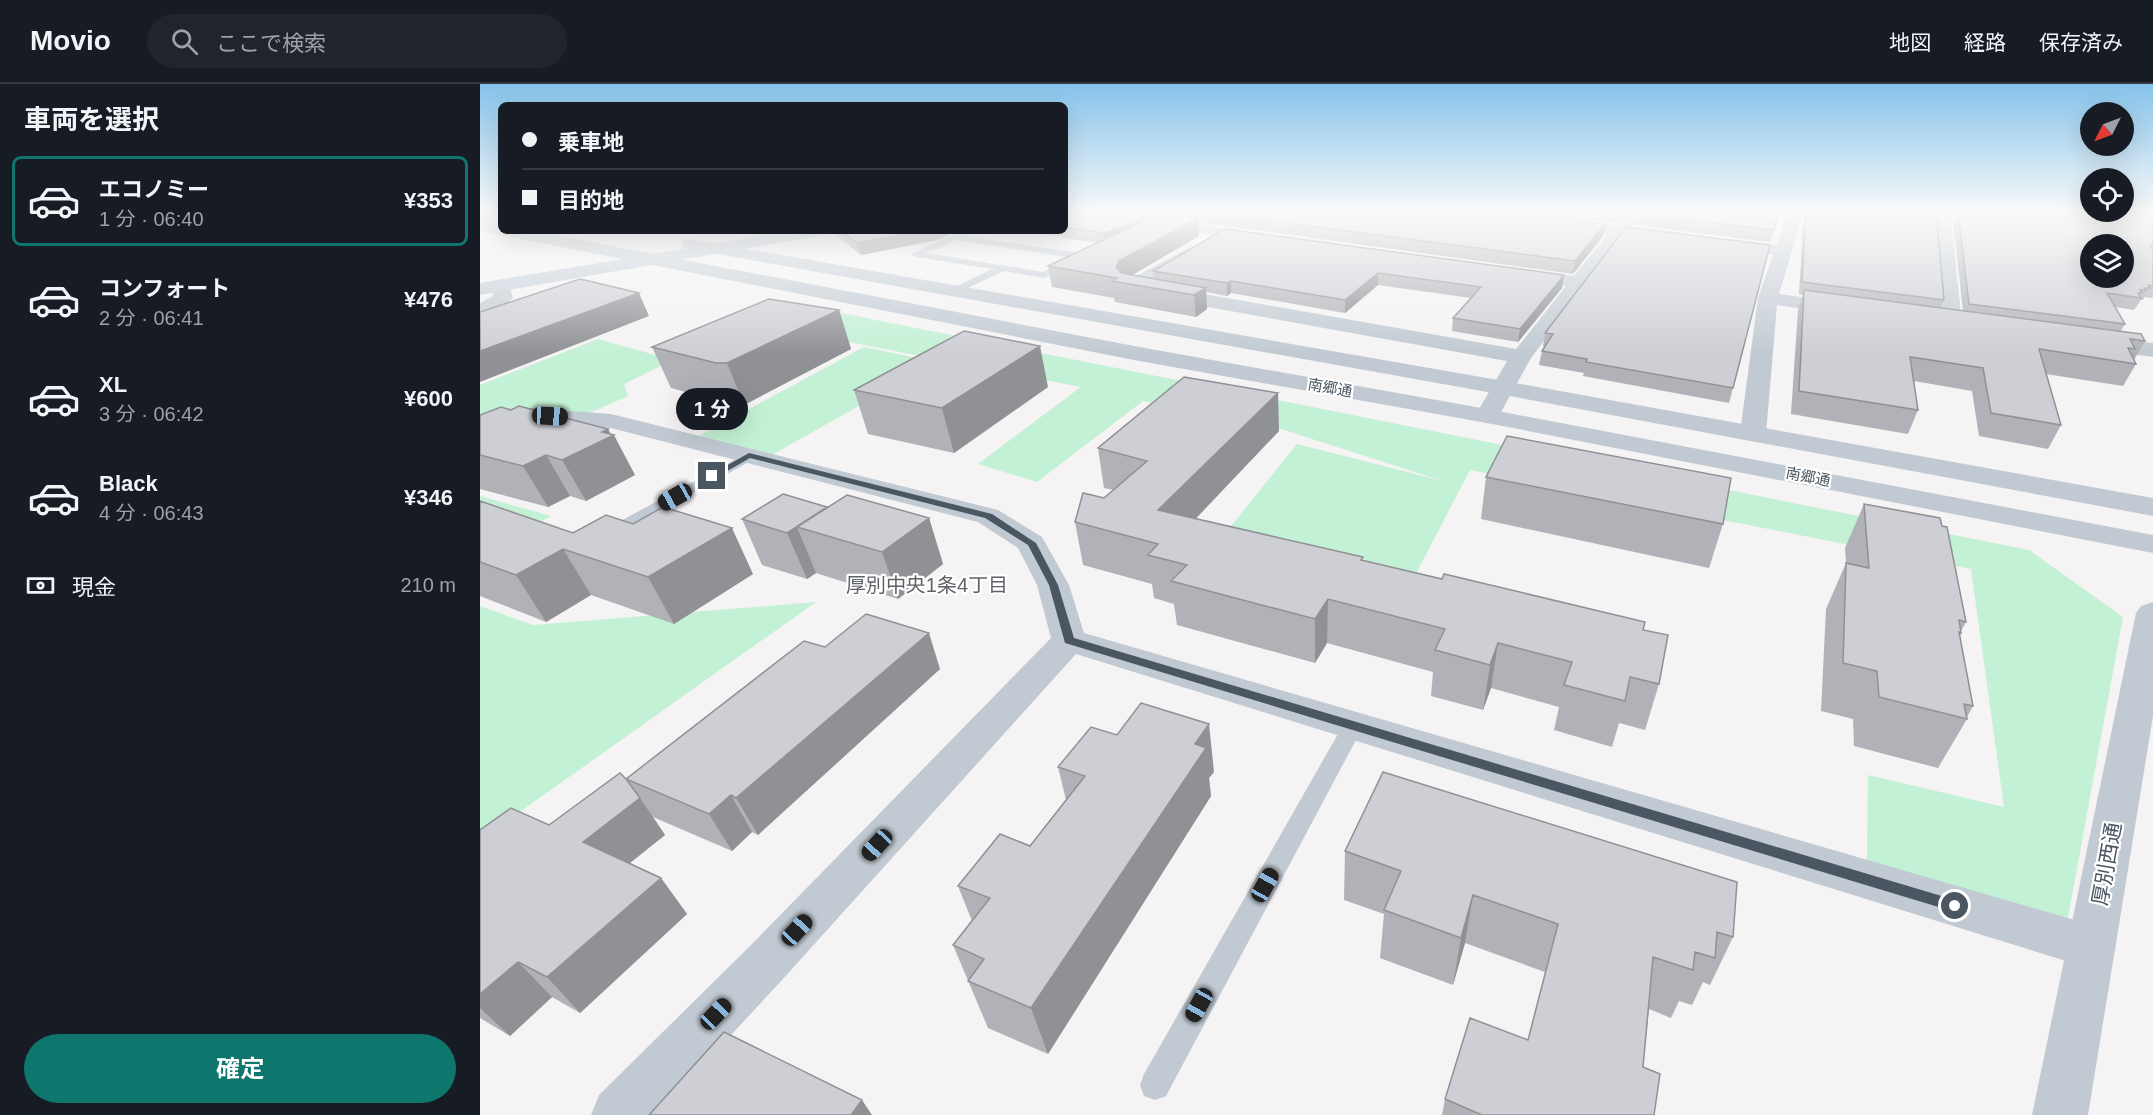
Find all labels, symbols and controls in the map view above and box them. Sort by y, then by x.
search box [147,14,567,68]
text: Movio [30,25,111,56]
icon: search [168,25,201,58]
text: ここで検索 [216,31,326,56]
text: 地図 [1889,31,1931,54]
text: 経路 [1964,31,2006,54]
text: 保存済み [2039,31,2123,54]
north arrow [2080,102,2134,156]
map controls [2080,102,2134,288]
text: 車両を選択 [24,105,159,135]
text: 乗車地 [558,130,624,155]
button: locate [2080,168,2134,222]
icon: car [27,174,81,228]
text: エコノミー [99,177,209,202]
text: ¥353 [404,188,453,213]
text: 目的地 [558,188,624,213]
text: 1 分 · 06:40 [99,208,204,230]
button: layers [2080,234,2134,288]
icon: car [27,273,81,327]
text: コンフォート [99,276,230,301]
text: ¥476 [404,287,453,312]
text: 2 分 · 06:41 [99,307,204,329]
icon: car [27,372,81,426]
text: XL [99,372,127,397]
street label: 南郷通 [1306,375,1354,400]
text: ¥600 [404,386,453,411]
callout: 1 分 [676,389,748,431]
text: 1 分 [694,398,730,420]
text: 3 分 · 06:42 [99,403,204,425]
car [532,406,568,426]
route end [698,462,725,489]
street label: 南郷通 [1784,464,1832,489]
icon: car [27,471,81,525]
text: Black [99,471,158,496]
car [655,480,695,514]
text: ¥346 [404,485,453,510]
text: 4 分 · 06:43 [99,502,204,524]
icon: cash [24,569,57,602]
text: 210 m [400,574,456,596]
district label: 厚別中央1条4丁目 [846,574,1008,596]
text: 現金 [72,575,116,600]
street label: 厚別西通 [2088,821,2125,907]
car [858,826,896,864]
car [1248,865,1282,905]
route start [1941,892,1968,919]
car [778,911,816,949]
car [1182,985,1216,1025]
car [697,995,735,1033]
button: 確定 [24,1034,456,1103]

